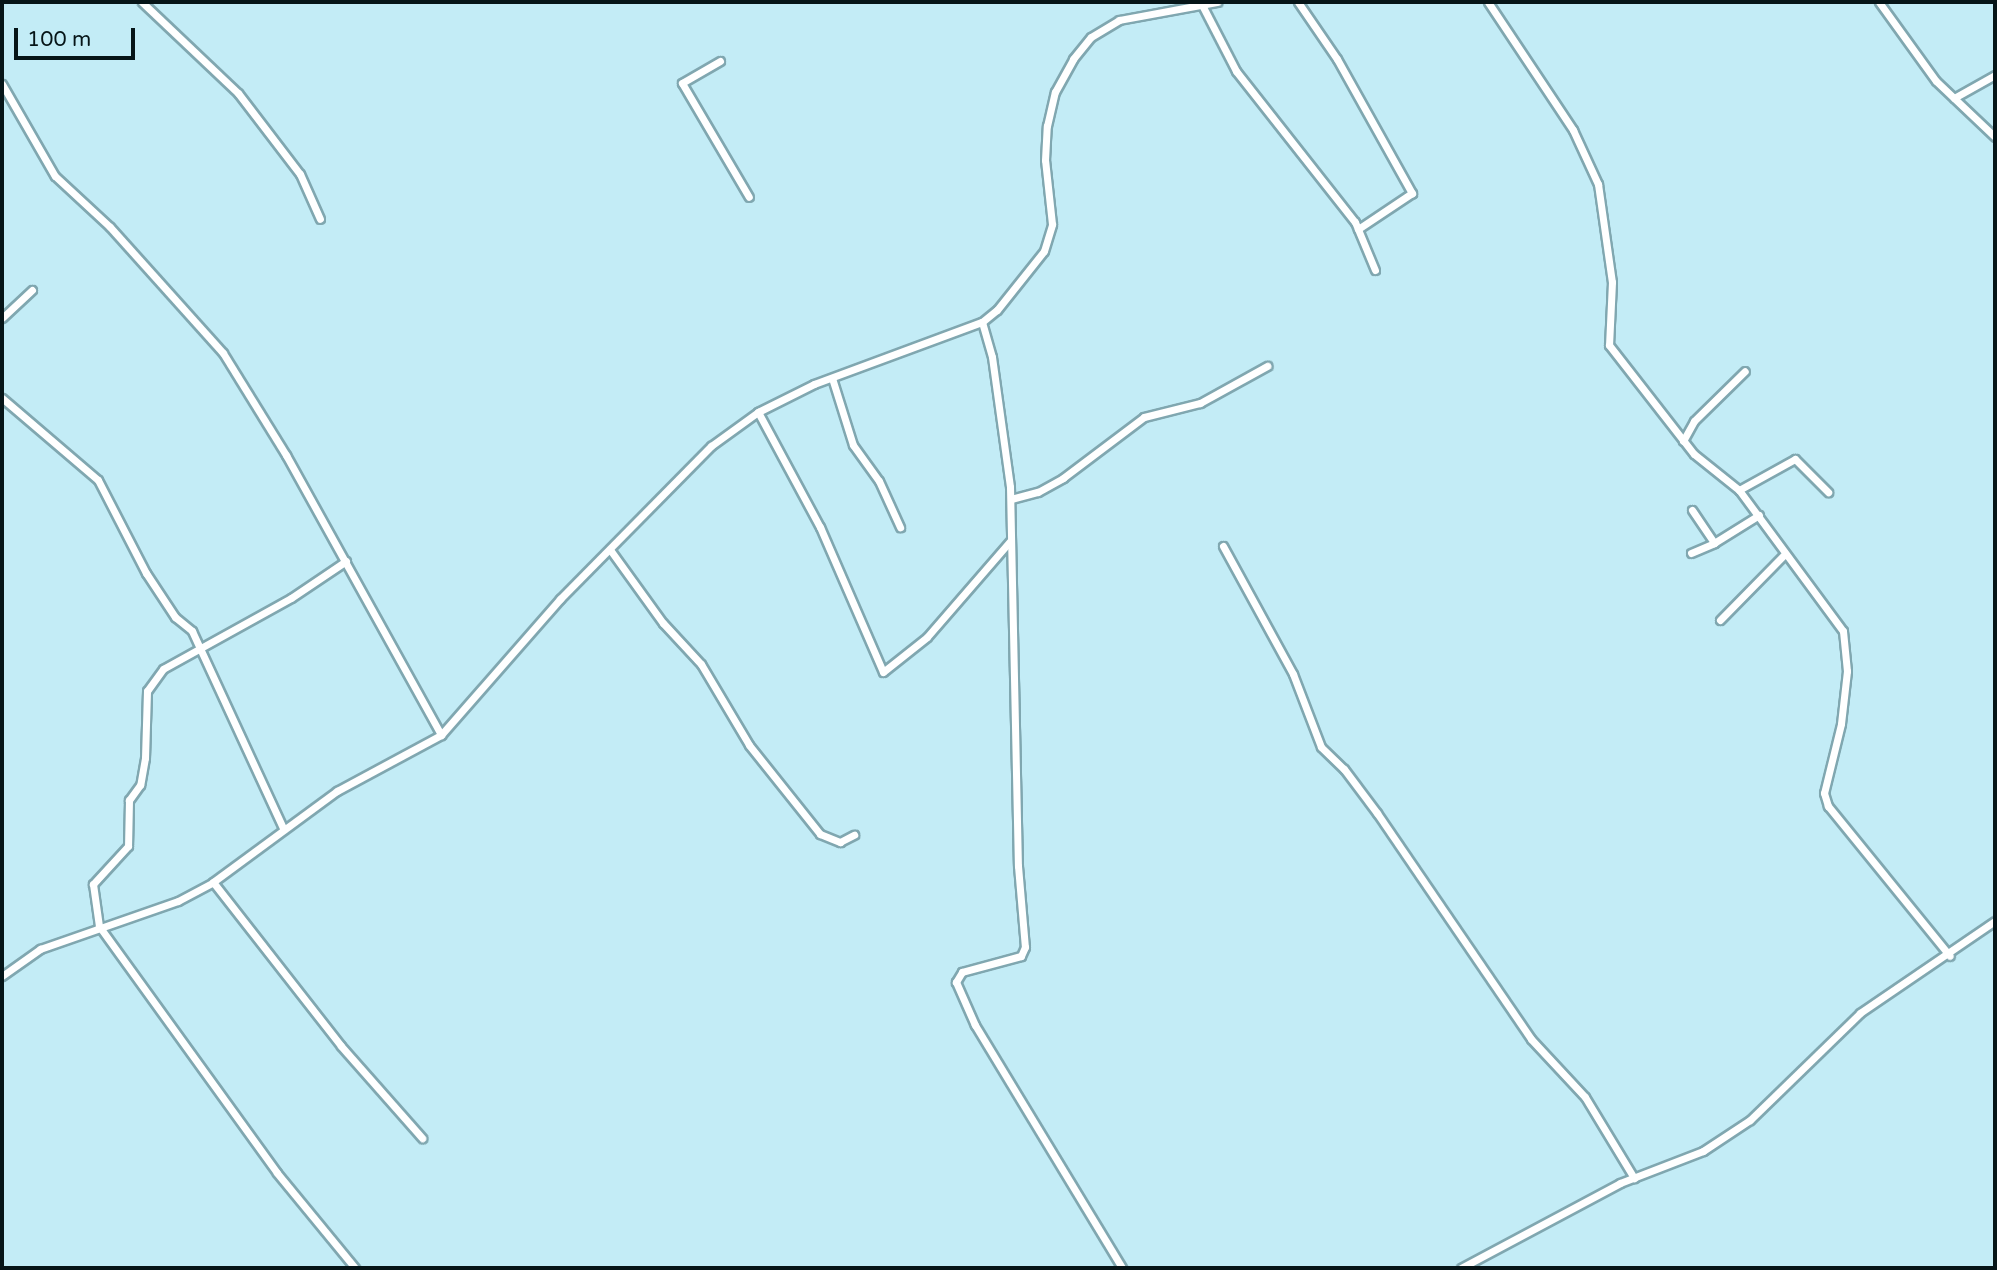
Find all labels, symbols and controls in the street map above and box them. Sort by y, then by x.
scale bar [18,14,138,58]
text: 100 m [27,27,91,52]

